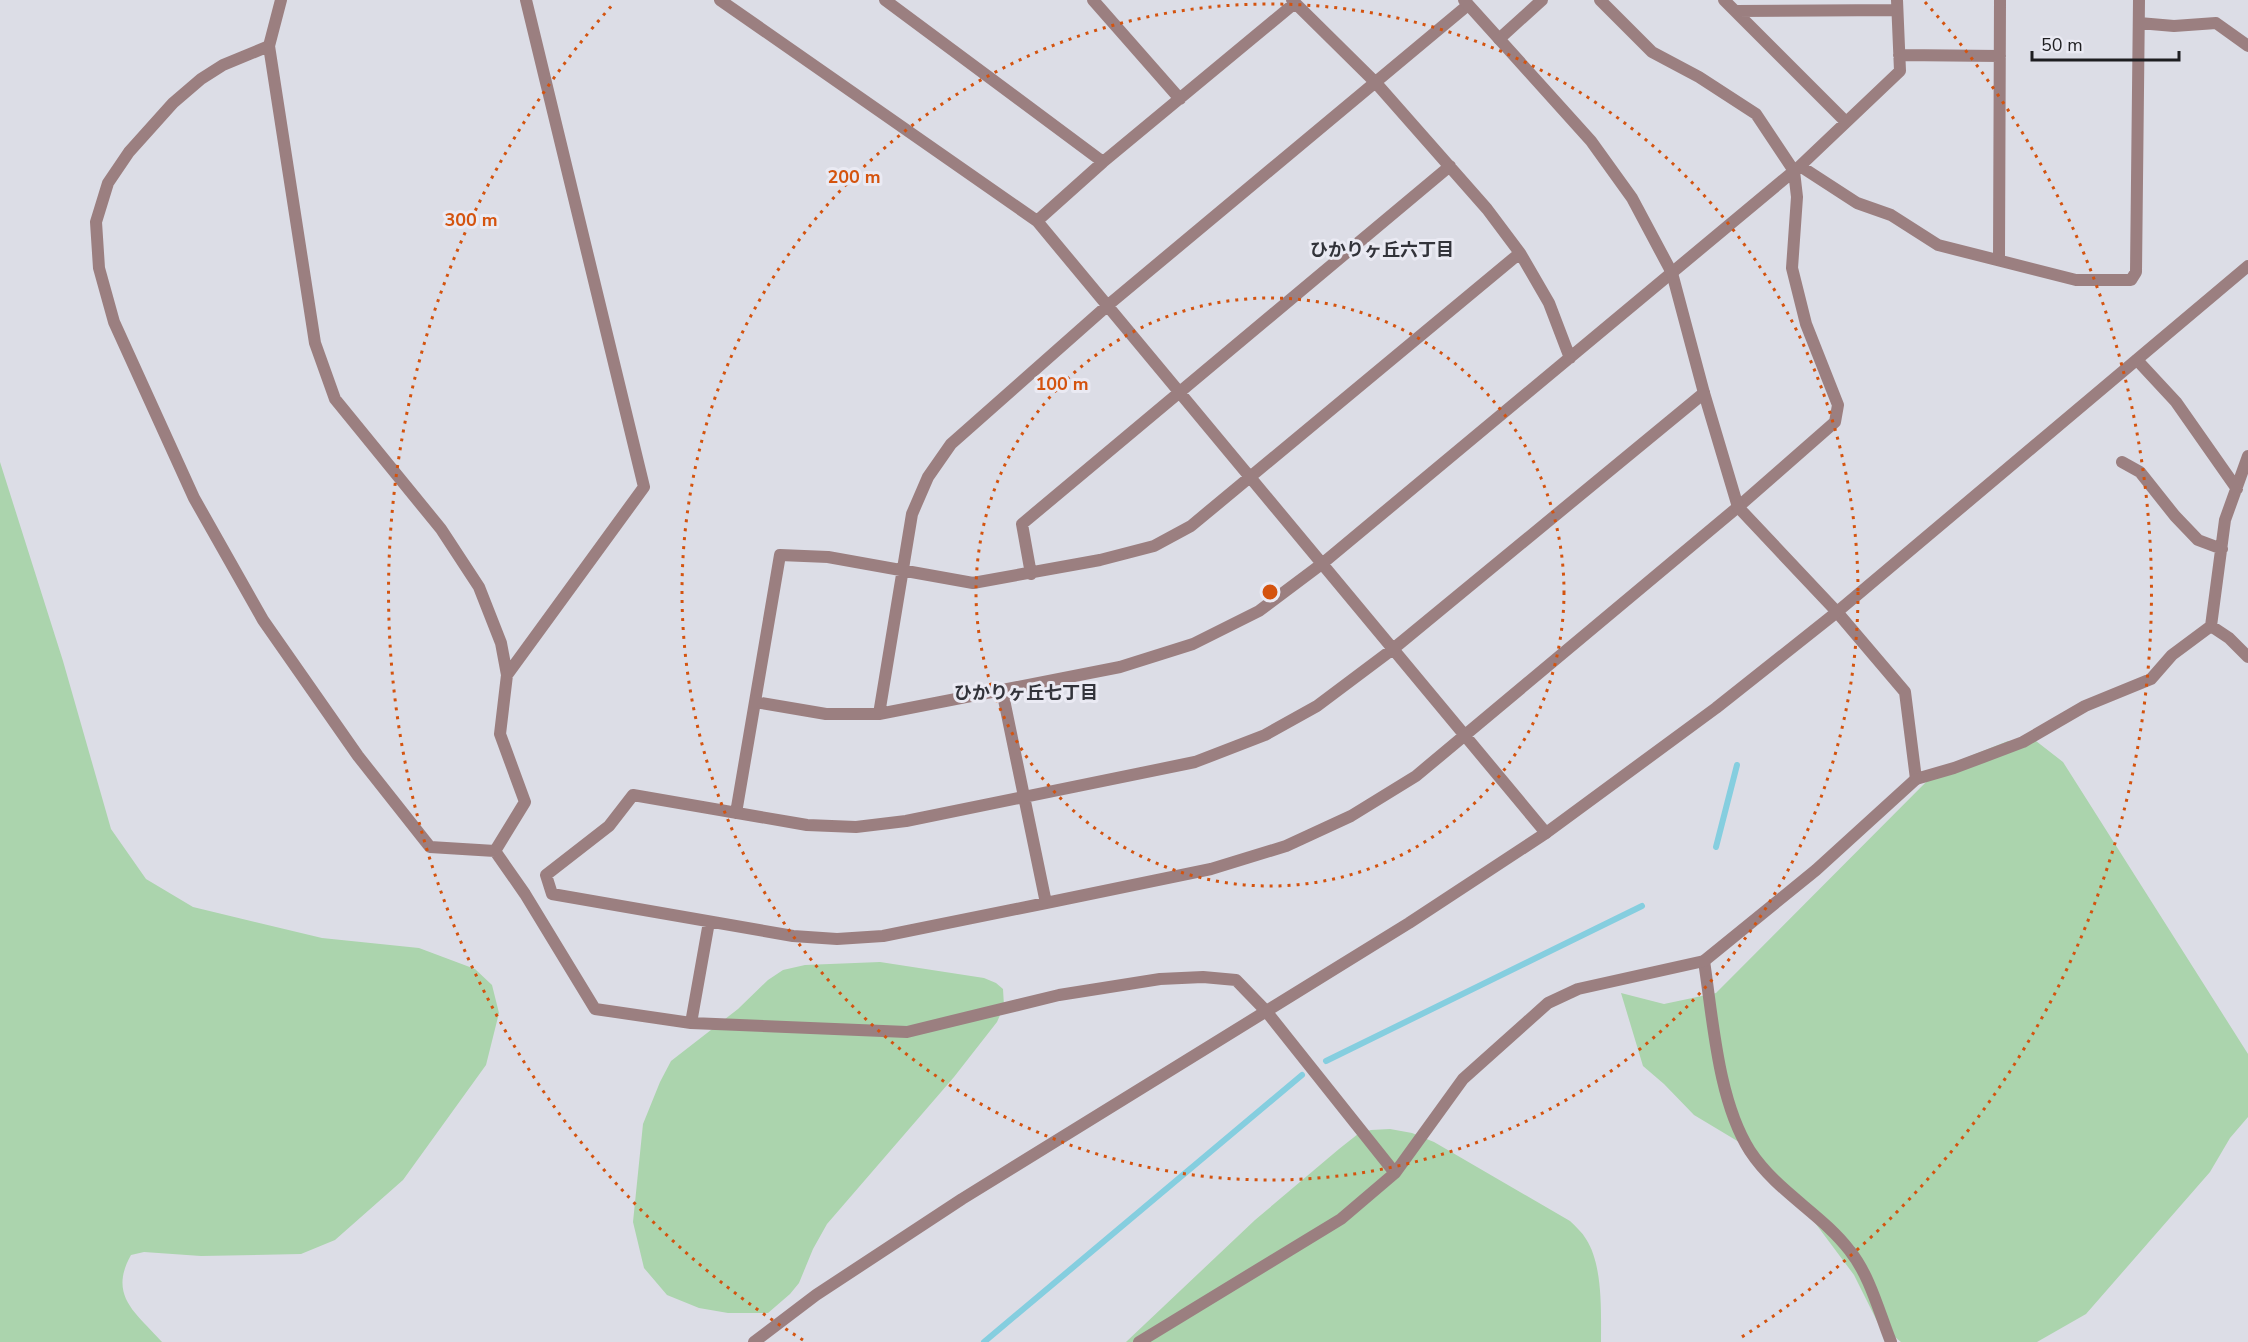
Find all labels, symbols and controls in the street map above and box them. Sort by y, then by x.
scale bar [2032,24,2179,62]
text: 50 m [2041,33,2083,57]
text: 200 m [827,165,881,189]
text: 300 m [444,208,498,232]
district label: ひかりヶ丘六丁目 [1310,238,1454,262]
text: 100 m [1035,372,1089,396]
centre of rings [1260,582,1280,602]
district label: ひかりヶ丘七丁目 [954,681,1098,705]

